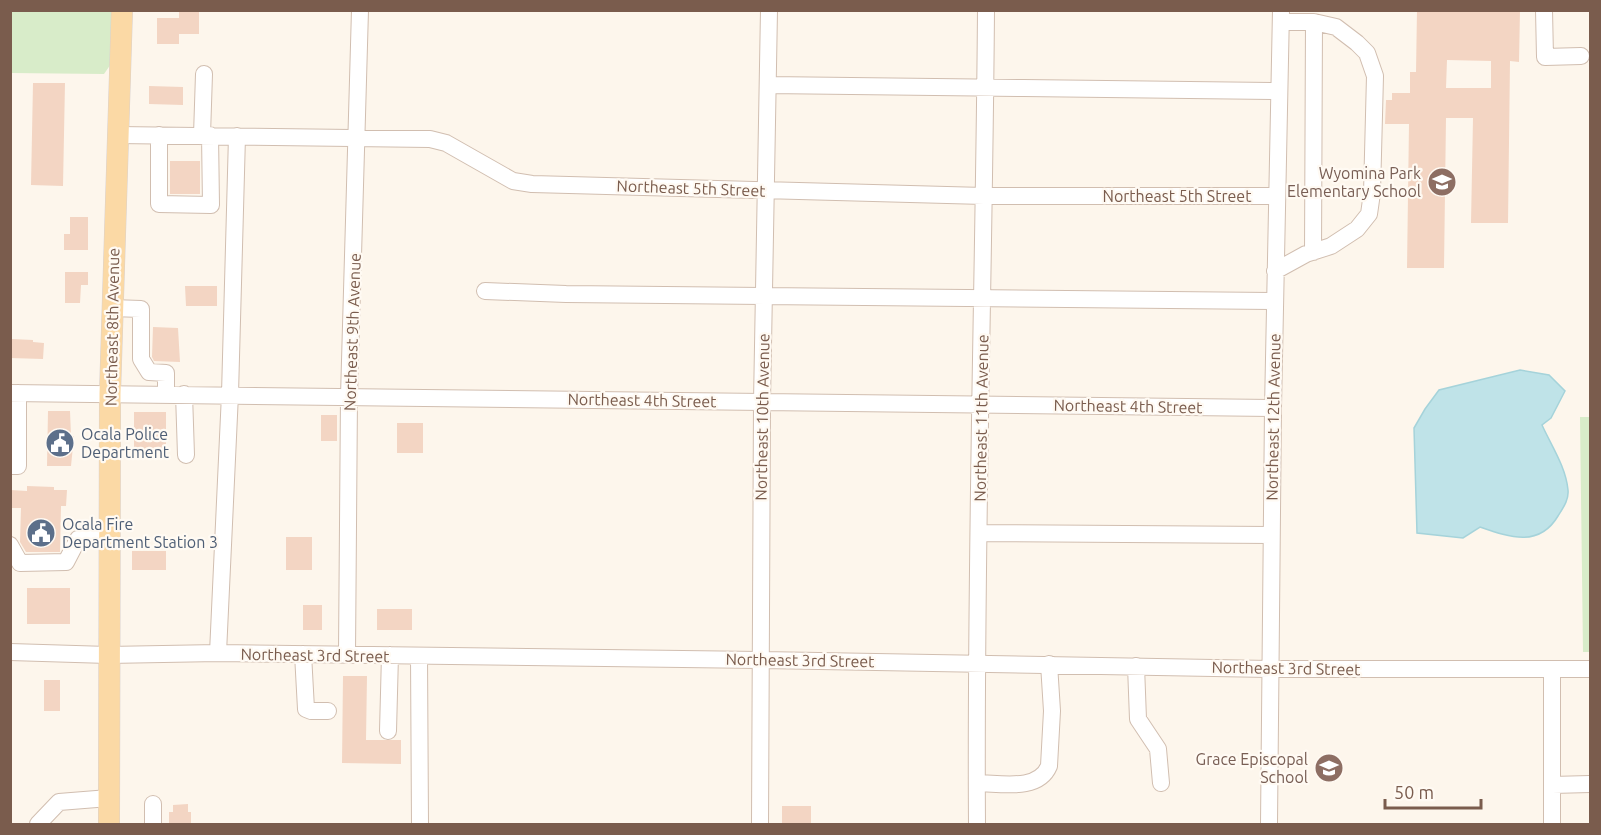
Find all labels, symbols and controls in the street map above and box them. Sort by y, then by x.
place label: Wyomina Park Elementary School [1287,164,1421,200]
school or university icon: Wyomina Park Elementary School [1426,166,1458,198]
street label: Northeast 5th Street [616,176,766,200]
street label: Northeast 5th Street [1102,187,1252,205]
street label: Northeast 8th Avenue [102,248,122,406]
street label: Northeast 9th Avenue [340,253,364,411]
street label: Northeast 10th Avenue [752,333,772,501]
street label: Northeast 12th Avenue [1263,333,1283,501]
street label: Northeast 11th Avenue [971,334,991,502]
street label: Northeast 4th Street [567,390,717,410]
street label: Northeast 4th Street [1053,396,1203,416]
place label: Ocala Police Department [81,425,170,461]
public building icon: Ocala Police Department [44,427,76,459]
place label: Ocala Fire Department Station 3 [62,515,218,551]
public building icon: Ocala Fire Department Station 3 [25,517,57,549]
street label: Northeast 3rd Street [240,645,390,665]
street label: Northeast 3rd Street [725,650,875,670]
street label: Northeast 3rd Street [1211,658,1361,678]
place label: Grace Episcopal School [1196,750,1308,786]
school or university icon: Grace Episcopal School [1313,752,1345,784]
scale bar [1385,772,1481,810]
text: 50 m [1394,782,1434,802]

